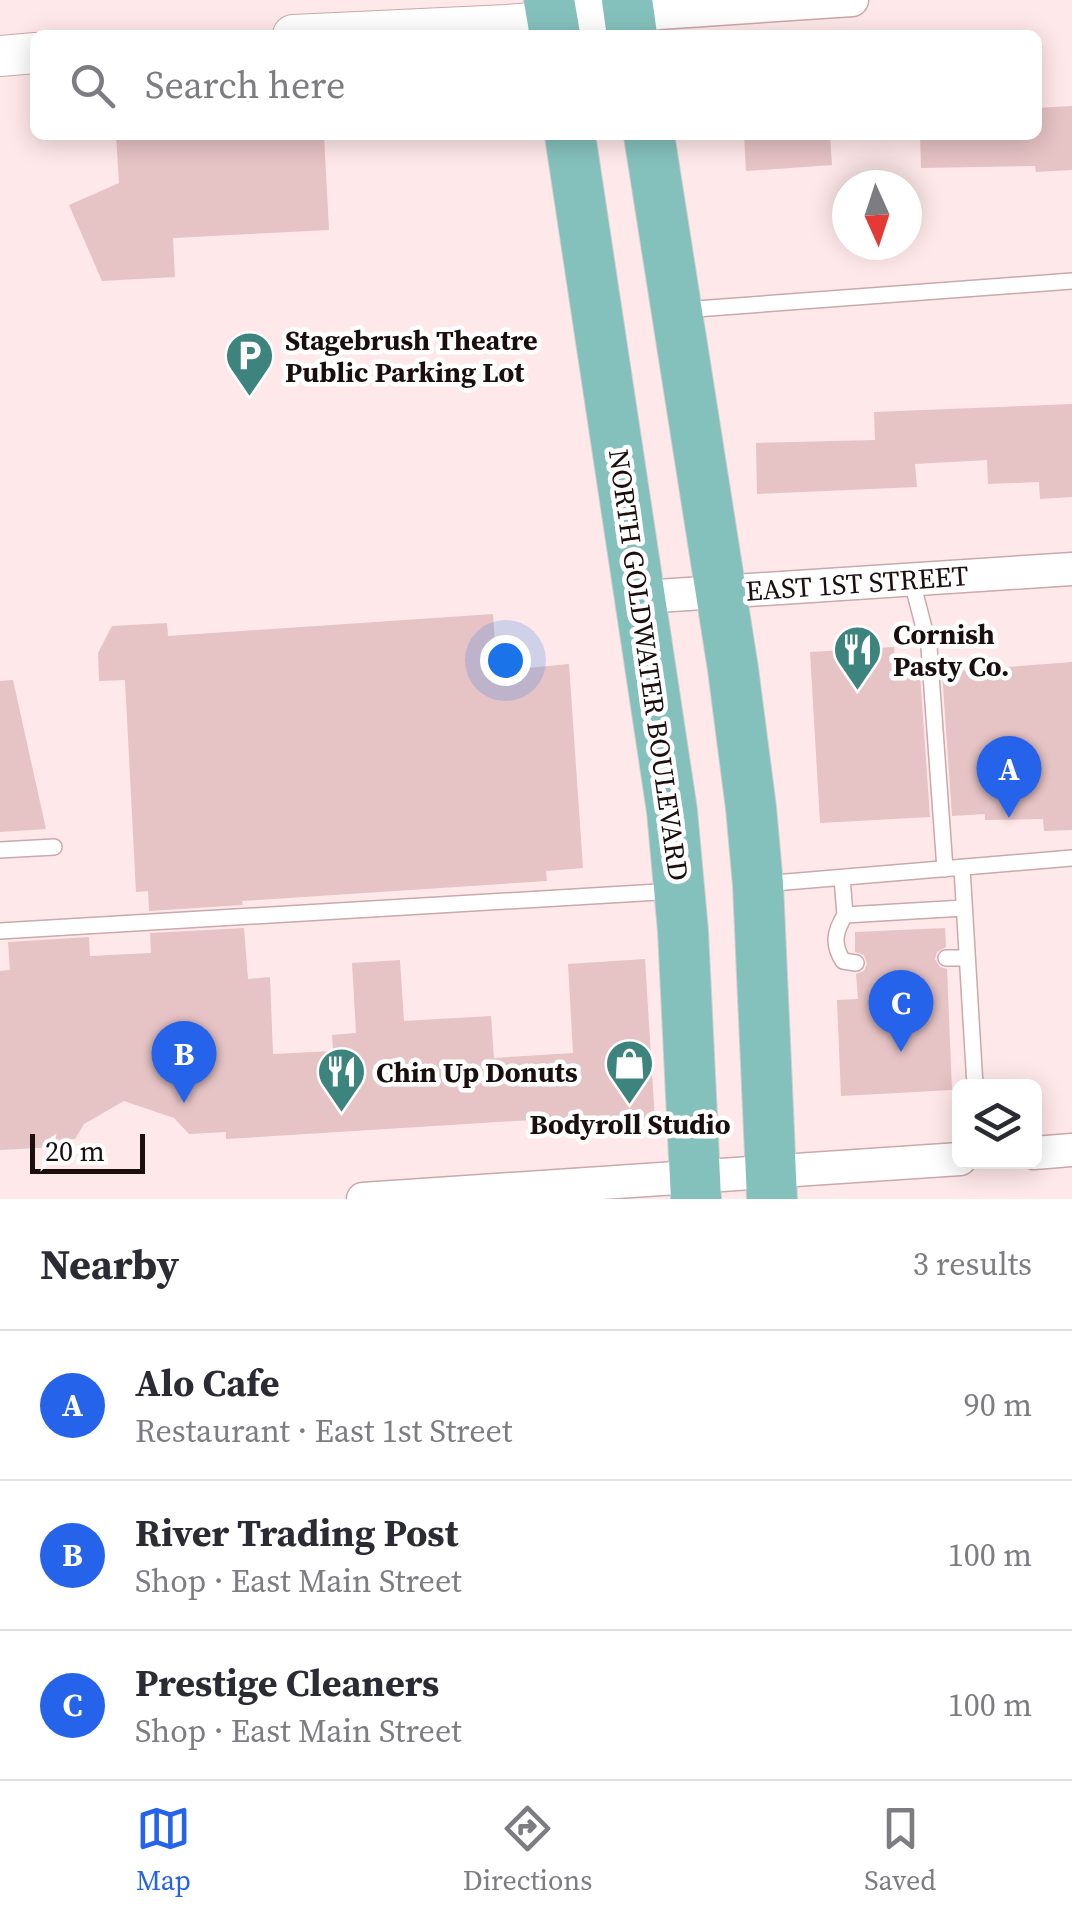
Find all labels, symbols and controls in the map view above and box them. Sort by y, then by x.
search box [30,30,1042,140]
icon: search [65,58,120,113]
text: Search here [145,59,345,111]
north arrow [832,170,922,260]
place label: Stagebrush Theatre Public Parking Lot [285,321,538,391]
parking icon: Stagebrush Theatre Public Parking Lot [224,330,276,398]
street label: NORTH GOLDWATER BOULEVARD [600,447,698,883]
street label: EAST 1ST STREET [744,556,970,610]
place label: Cornish Pasty Co. [893,615,1010,685]
restaurant icon: Cornish Pasty Co. [832,624,884,692]
your location [480,635,531,686]
pin: A [976,736,1042,818]
pin: C [868,970,934,1052]
pin: B [152,1020,216,1103]
shop icon: Bodyroll Studio [604,1038,656,1106]
restaurant icon: Chin Up Donuts [315,1046,367,1114]
place label: Chin Up Donuts [376,1053,578,1091]
map controls [952,1079,1042,1169]
button: layers [952,1079,1042,1169]
place label: Bodyroll Studio [529,1105,731,1143]
scale bar [30,1129,145,1174]
text: 20 m [45,1132,105,1170]
text: Nearby [40,1235,179,1293]
text: 3 results [913,1242,1032,1286]
text: Alo Cafe [135,1357,279,1409]
text: A [62,1383,83,1427]
text: 90 m [964,1383,1032,1427]
text: Restaurant · East 1st Street [135,1409,512,1453]
text: River Trading Post [135,1507,458,1559]
text: B [62,1533,83,1577]
text: 100 m [948,1533,1032,1577]
text: Shop · East Main Street [135,1559,462,1603]
text: Prestige Cleaners [135,1657,439,1709]
text: C [63,1683,82,1727]
text: 100 m [948,1683,1032,1727]
text: Shop · East Main Street [135,1709,462,1753]
tab: Map [136,1801,191,1899]
tab: Directions [463,1801,592,1899]
tab: Saved [864,1801,936,1899]

